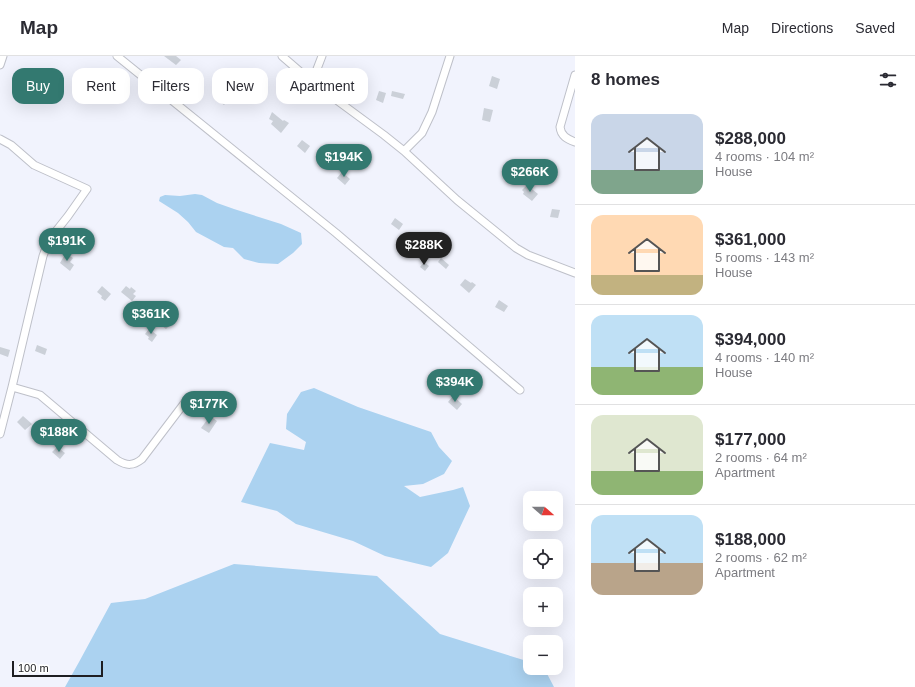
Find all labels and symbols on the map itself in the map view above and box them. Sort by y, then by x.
pin: $194K [316,144,372,178]
pin: $266K [502,159,558,193]
pin: $191K [39,228,95,262]
pin: $288K [396,232,452,266]
pin: $361K [123,301,179,335]
pin: $394K [427,369,483,403]
pin: $177K [181,391,237,425]
pin: $188K [31,419,87,453]
north arrow [523,491,563,531]
scale bar [12,659,103,678]

